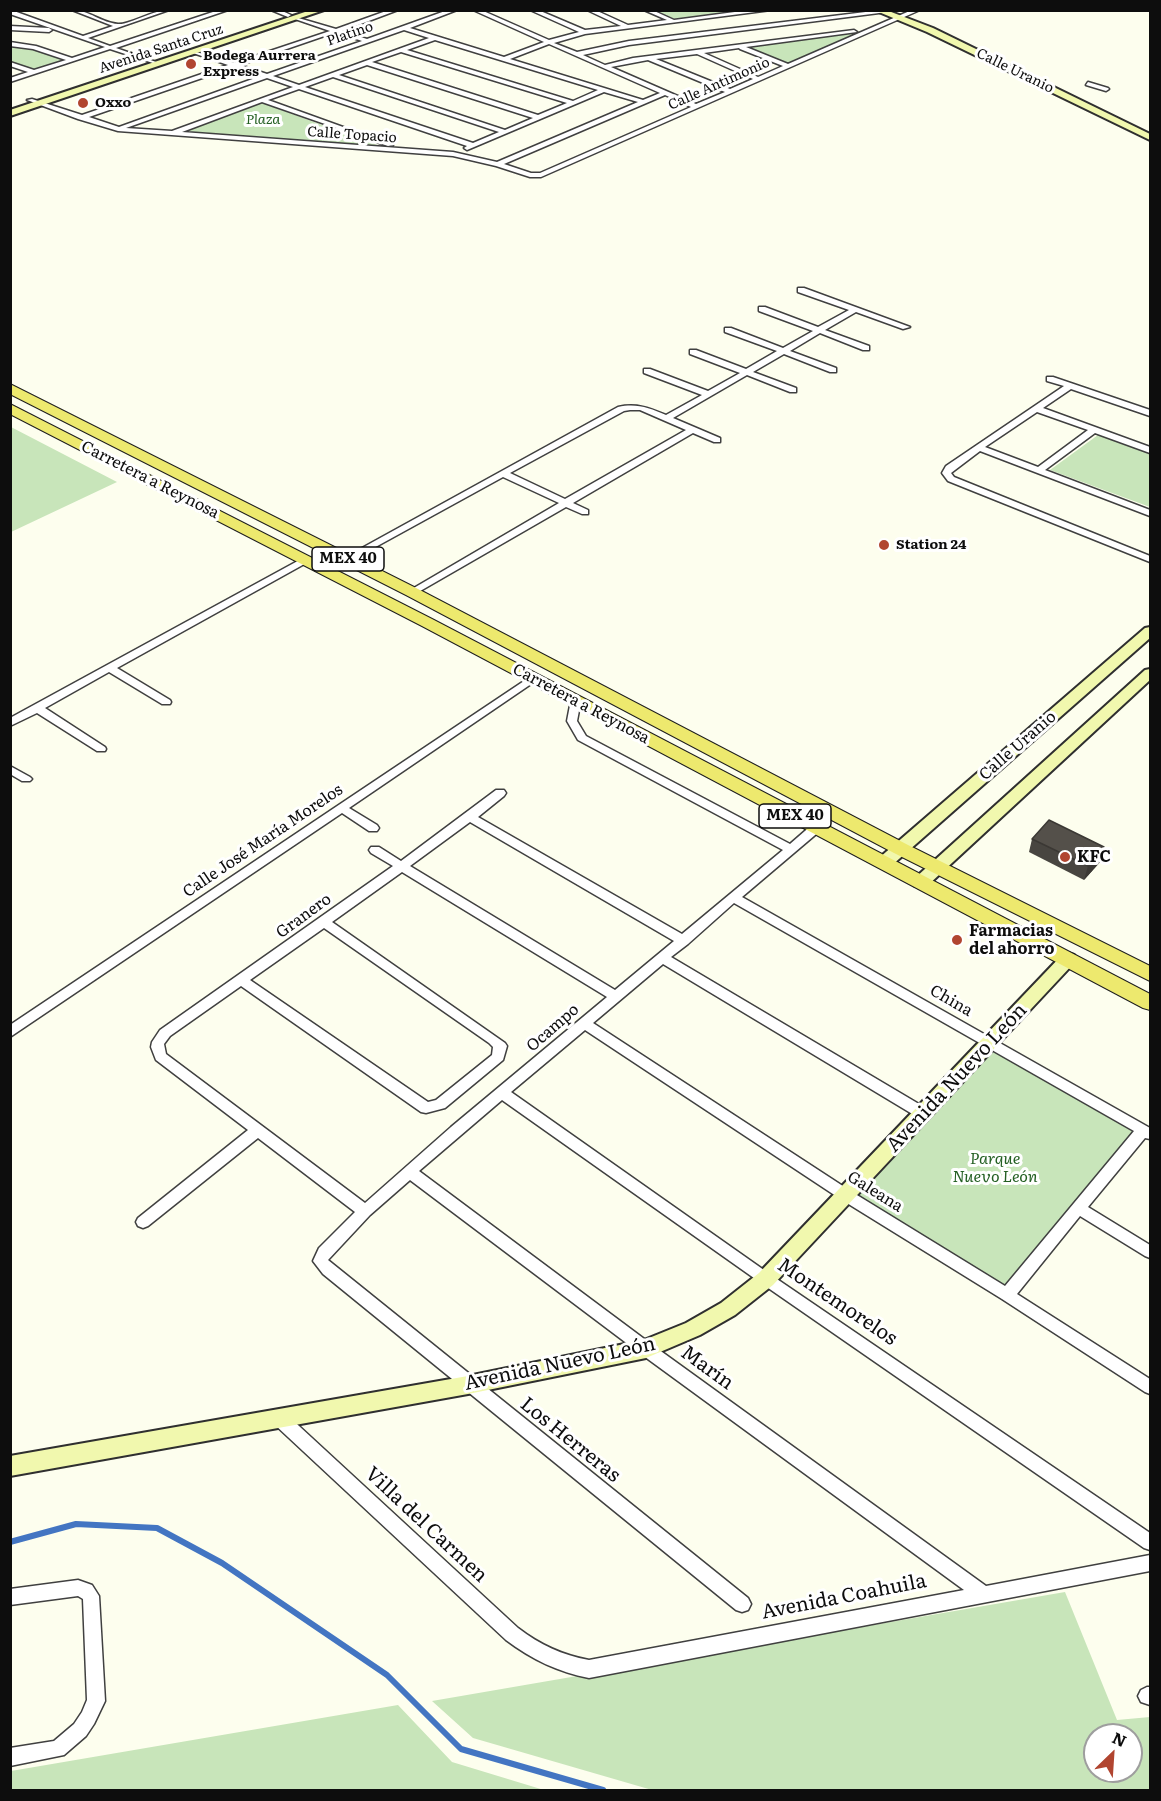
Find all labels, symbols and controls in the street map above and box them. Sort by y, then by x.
street label: Platino [325,18,375,50]
street label: Avenida Santa Cruz [97,21,225,77]
street label: Calle Uranio [974,45,1056,97]
place label: Bodega Aurrera Express [203,48,316,80]
street label: Calle Antimonio [666,54,772,114]
marker: Bodega Aurrera Express [184,57,198,71]
place label: Oxxo [95,95,131,111]
marker: Oxxo [76,96,90,110]
park label: Plaza [246,112,280,128]
street label: Calle Topacio [307,123,397,147]
street label: Carretera a Reynosa [78,437,222,523]
place label: Station 24 [896,537,967,553]
marker: Station 24 [877,538,891,552]
road number: MEX 40 [312,547,384,571]
street label: Carretera a Reynosa [509,660,653,748]
street label: Calle Uranio [976,707,1060,785]
street label: Calle José María Morelos [179,780,347,902]
road number: MEX 40 [759,804,831,828]
place label: KFC [1077,847,1111,867]
marker: KFC [1058,850,1072,864]
street label: Granero [273,890,335,942]
place label: Farmacias del ahorro [969,921,1055,959]
marker: Farmacias del ahorro [950,933,964,947]
street label: China [926,981,976,1021]
street label: Avenida Nuevo León [882,999,1032,1157]
street label: Ocampo [523,1000,583,1056]
park label: Parque Nuevo León [952,1149,1038,1187]
street label: Galeana [844,1167,906,1217]
street label: Montemorelos [773,1253,901,1351]
street label: Avenida Nuevo León [462,1332,658,1396]
street label: Marín [676,1341,738,1395]
street label: Los Herreras [515,1392,625,1488]
street label: Villa del Carmen [360,1462,492,1588]
street label: Avenida Coahuila [760,1569,928,1625]
north arrow [1083,1723,1143,1783]
text: N [1109,1725,1131,1752]

